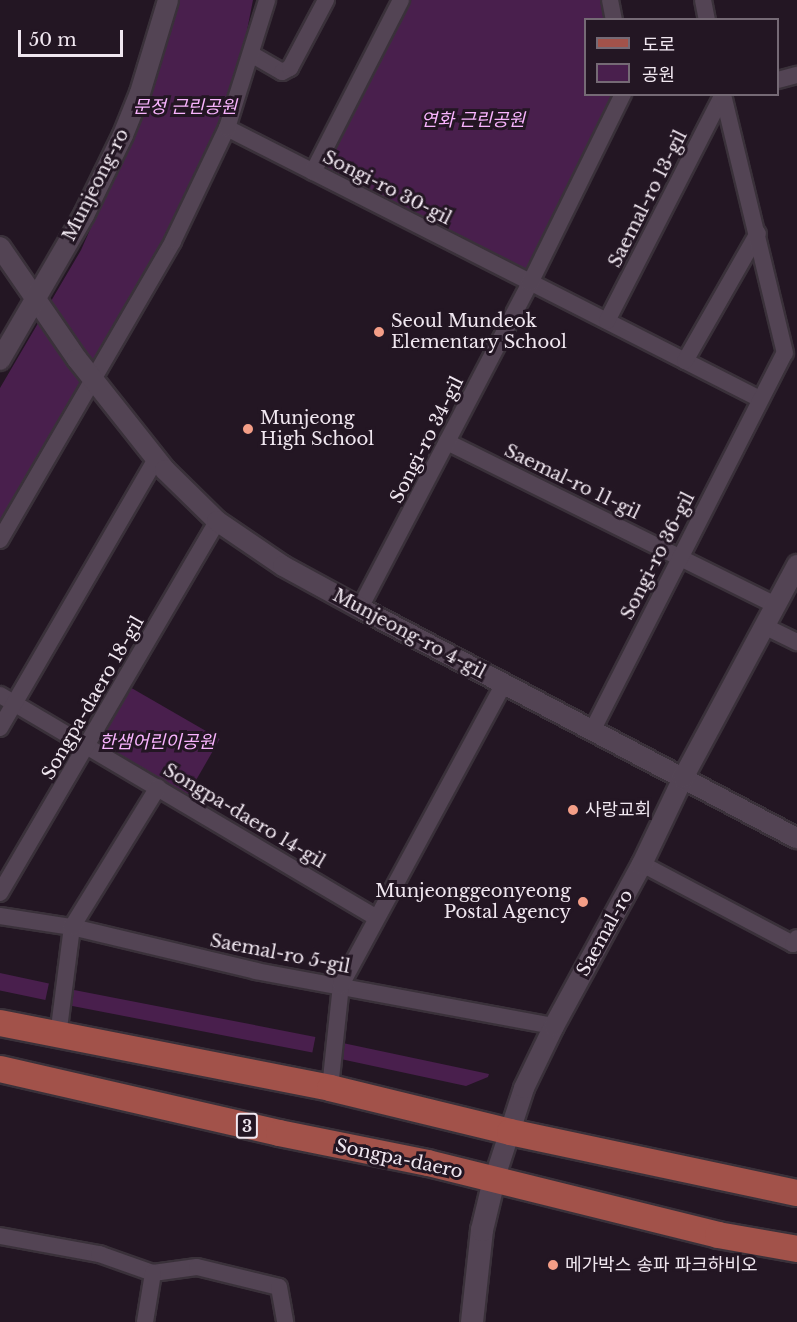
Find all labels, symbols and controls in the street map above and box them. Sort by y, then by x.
scale bar [21,18,126,56]
legend [584,18,779,96]
text: 50 m [29,29,77,51]
text: 도로 [642,34,675,56]
text: 공원 [642,64,675,86]
park label: 문정 근린공원 [133,96,237,118]
park label: 연화 근린공원 [421,109,525,131]
street label: Munjeong-ro [58,125,134,245]
street label: Saemal-ro 13-gil [604,127,692,271]
street label: Songi-ro 30-gil [319,146,455,230]
place label: Seoul Mundeok Elementary School [391,311,567,354]
marker: Seoul Mundeok Elementary School [372,325,386,339]
street label: Songi-ro 34-gil [386,373,468,507]
place label: Munjeong High School [260,408,374,450]
marker: Munjeong High School [241,422,255,436]
street label: Saemal-ro 11-gil [501,440,643,524]
street label: Songi-ro 36-gil [617,489,699,623]
street label: Munjeong-ro 4-gil [329,585,489,683]
street label: Songpa-daero 18-gil [37,613,149,783]
park label: 한샘어린이공원 [99,731,215,753]
street label: Songpa-daero 14-gil [159,759,329,873]
place label: 사랑교회 [585,799,651,821]
marker: 사랑교회 [566,803,580,817]
place label: Munjeonggeonyeong Postal Agency [375,881,571,924]
street label: Saemal-ro [572,886,638,980]
marker: Munjeonggeonyeong Postal Agency [576,895,590,909]
street label: Saemal-ro 5-gil [208,930,352,978]
road number: 3 [235,1113,259,1139]
street label: Songpa-daero [333,1135,465,1183]
place label: 메가박스 송파 파크하비오 [565,1254,757,1276]
marker: 메가박스 송파 파크하비오 [546,1258,560,1272]

